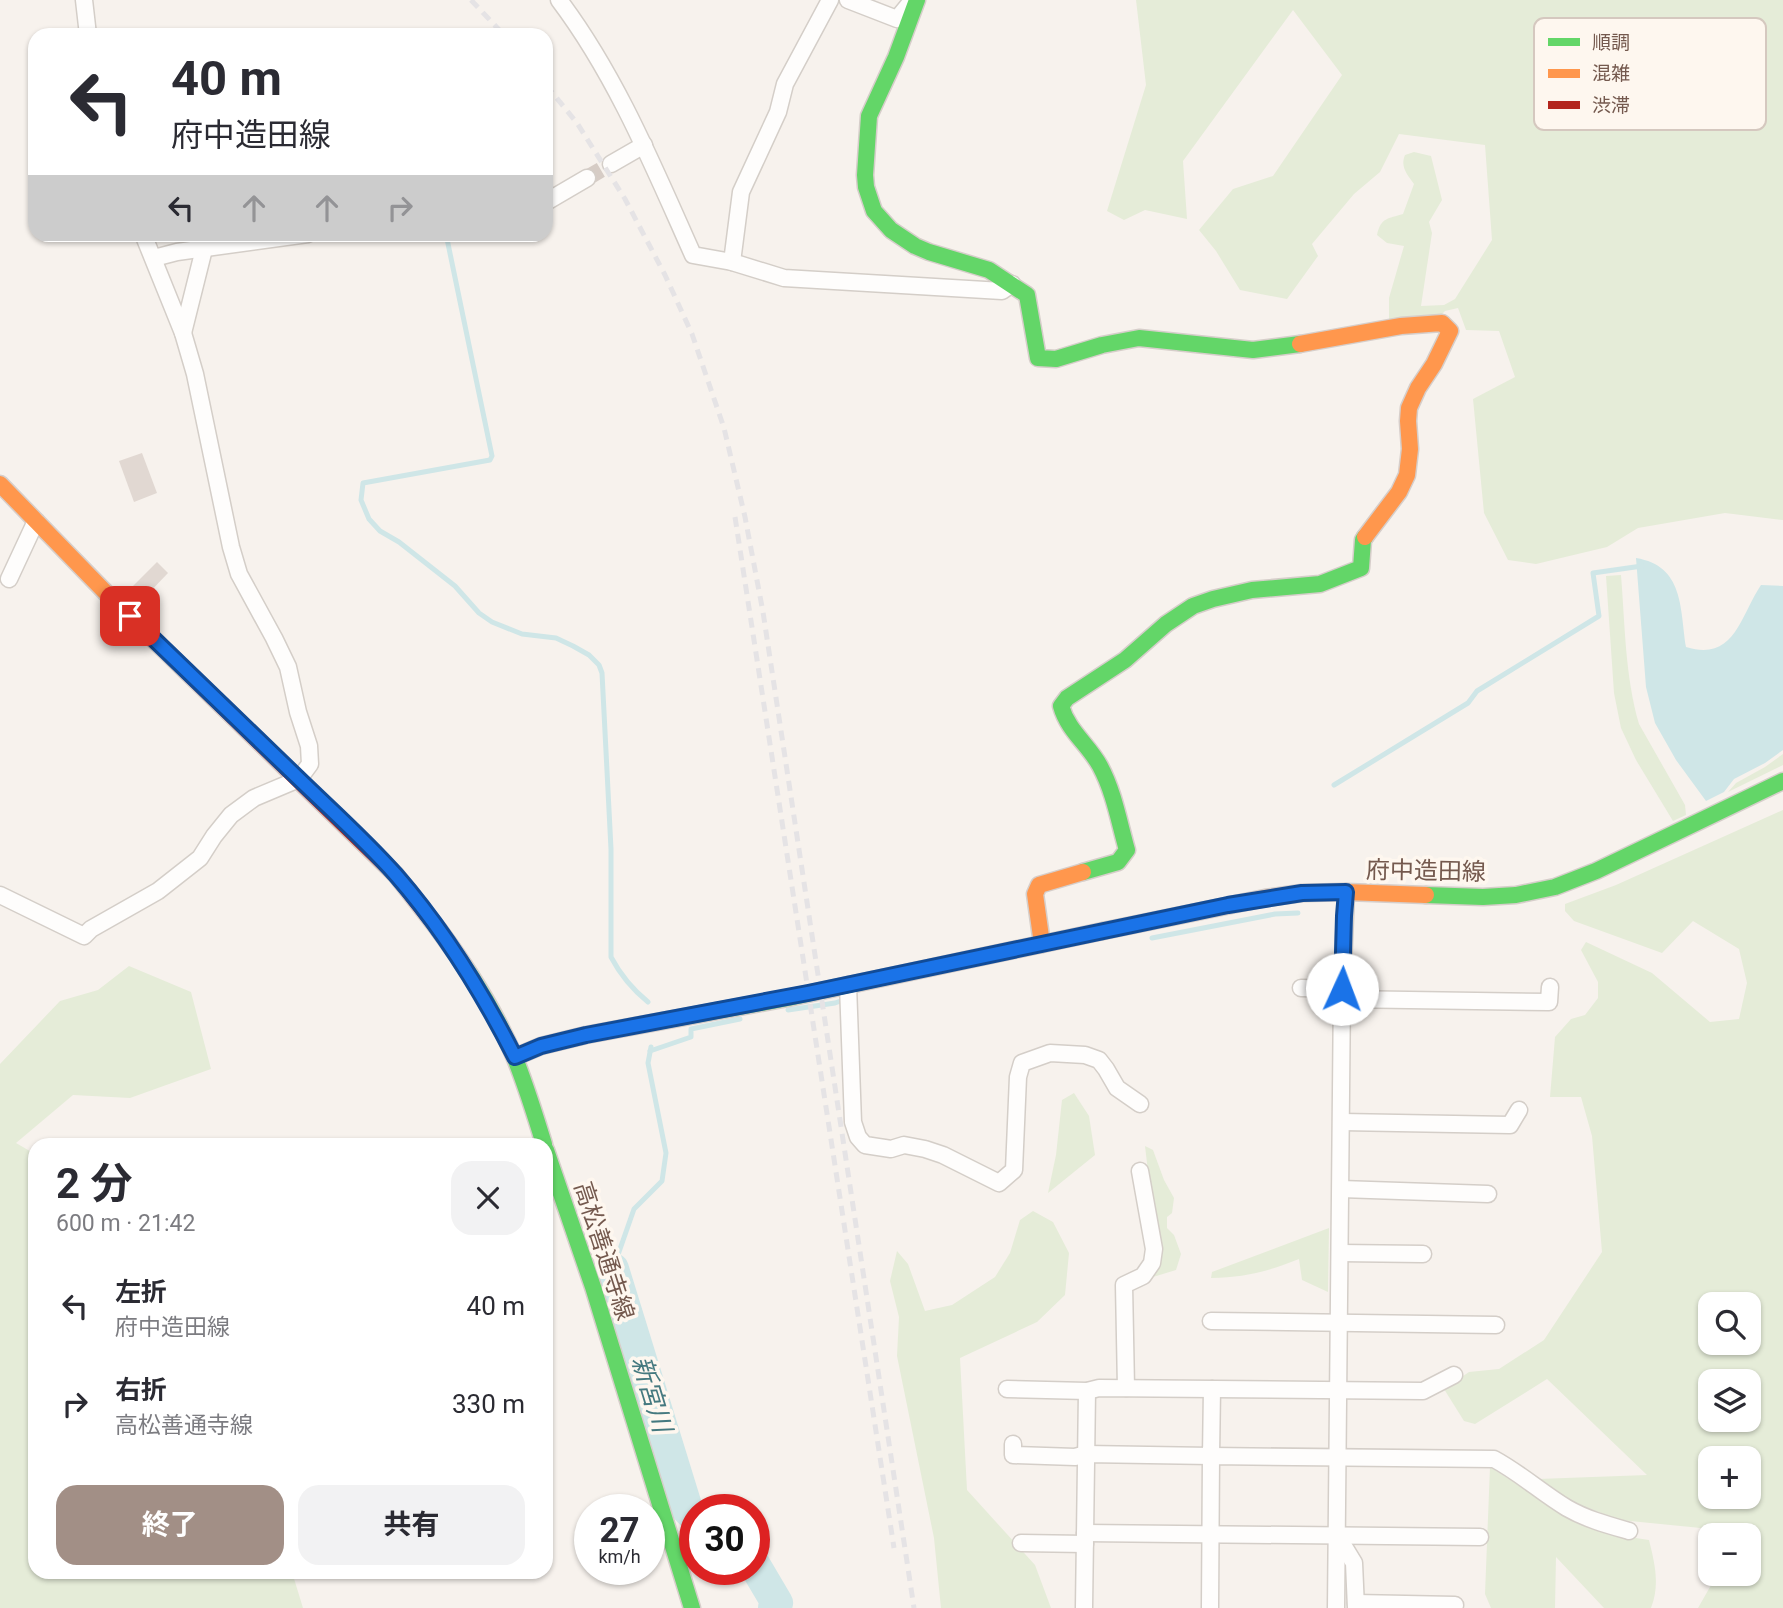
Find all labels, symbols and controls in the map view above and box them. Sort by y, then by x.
legend [1534,18,1766,130]
text: 順調 [1592,31,1630,54]
text: 40 m [171,50,282,107]
icon: left [56,56,147,147]
text: 混雑 [1592,62,1630,85]
text: 渋滞 [1592,94,1630,117]
text: 府中造田線 [171,116,331,154]
icon: left [162,189,200,227]
icon: ahead [235,189,273,227]
icon: ahead [308,189,346,227]
icon: right [381,189,419,227]
pin [100,586,160,646]
icon: arrive [111,597,149,635]
street label: 府中造田線 [1366,856,1486,886]
position arrow [1305,952,1379,1026]
text: 2 分 [56,1159,133,1208]
button: close [451,1161,525,1235]
street label: 高松善通寺線 [568,1178,640,1324]
text: 600 m · 21:42 [56,1210,195,1237]
text: 左折 [115,1277,167,1307]
icon: left [56,1287,94,1325]
text: 40 m [467,1291,525,1321]
map controls [1698,1292,1761,1586]
button: search [1698,1292,1761,1355]
text: 府中造田線 [115,1314,230,1341]
water label: 新宮川 [626,1352,679,1439]
button: layers [1698,1369,1761,1432]
text: 右折 [115,1375,167,1405]
icon: right [56,1385,94,1423]
text: 330 m [452,1389,525,1419]
text: 高松善通寺線 [115,1412,253,1439]
button: + [1698,1446,1761,1509]
button: 終了 [56,1485,284,1565]
button: 共有 [298,1485,525,1565]
speed limit sign: 30 [679,1494,770,1585]
text: 27 [599,1510,640,1551]
button: − [1698,1523,1761,1586]
text: km/h [598,1546,641,1567]

